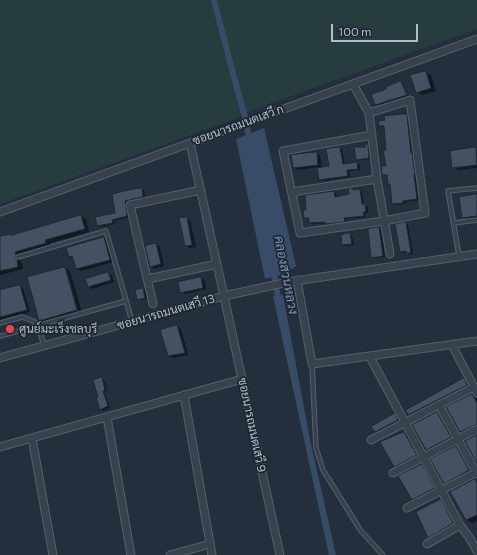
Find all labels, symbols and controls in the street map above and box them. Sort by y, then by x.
scale bar [333,16,420,42]
text: 100 m [338,24,372,38]
street label: ซอยนารถมนตเสวี ก [190,102,286,148]
water label: คลองสวนหลวง [271,234,301,316]
street label: ซอยนารถมนตเสวี 13 [116,291,216,333]
place label: ศูนย์มะเร็งชลบุรี [19,322,97,336]
marker: ศูนย์มะเร็งชลบุรี [4,323,16,335]
street label: ซอยนารถมนตเสวี 9 [235,376,269,474]

